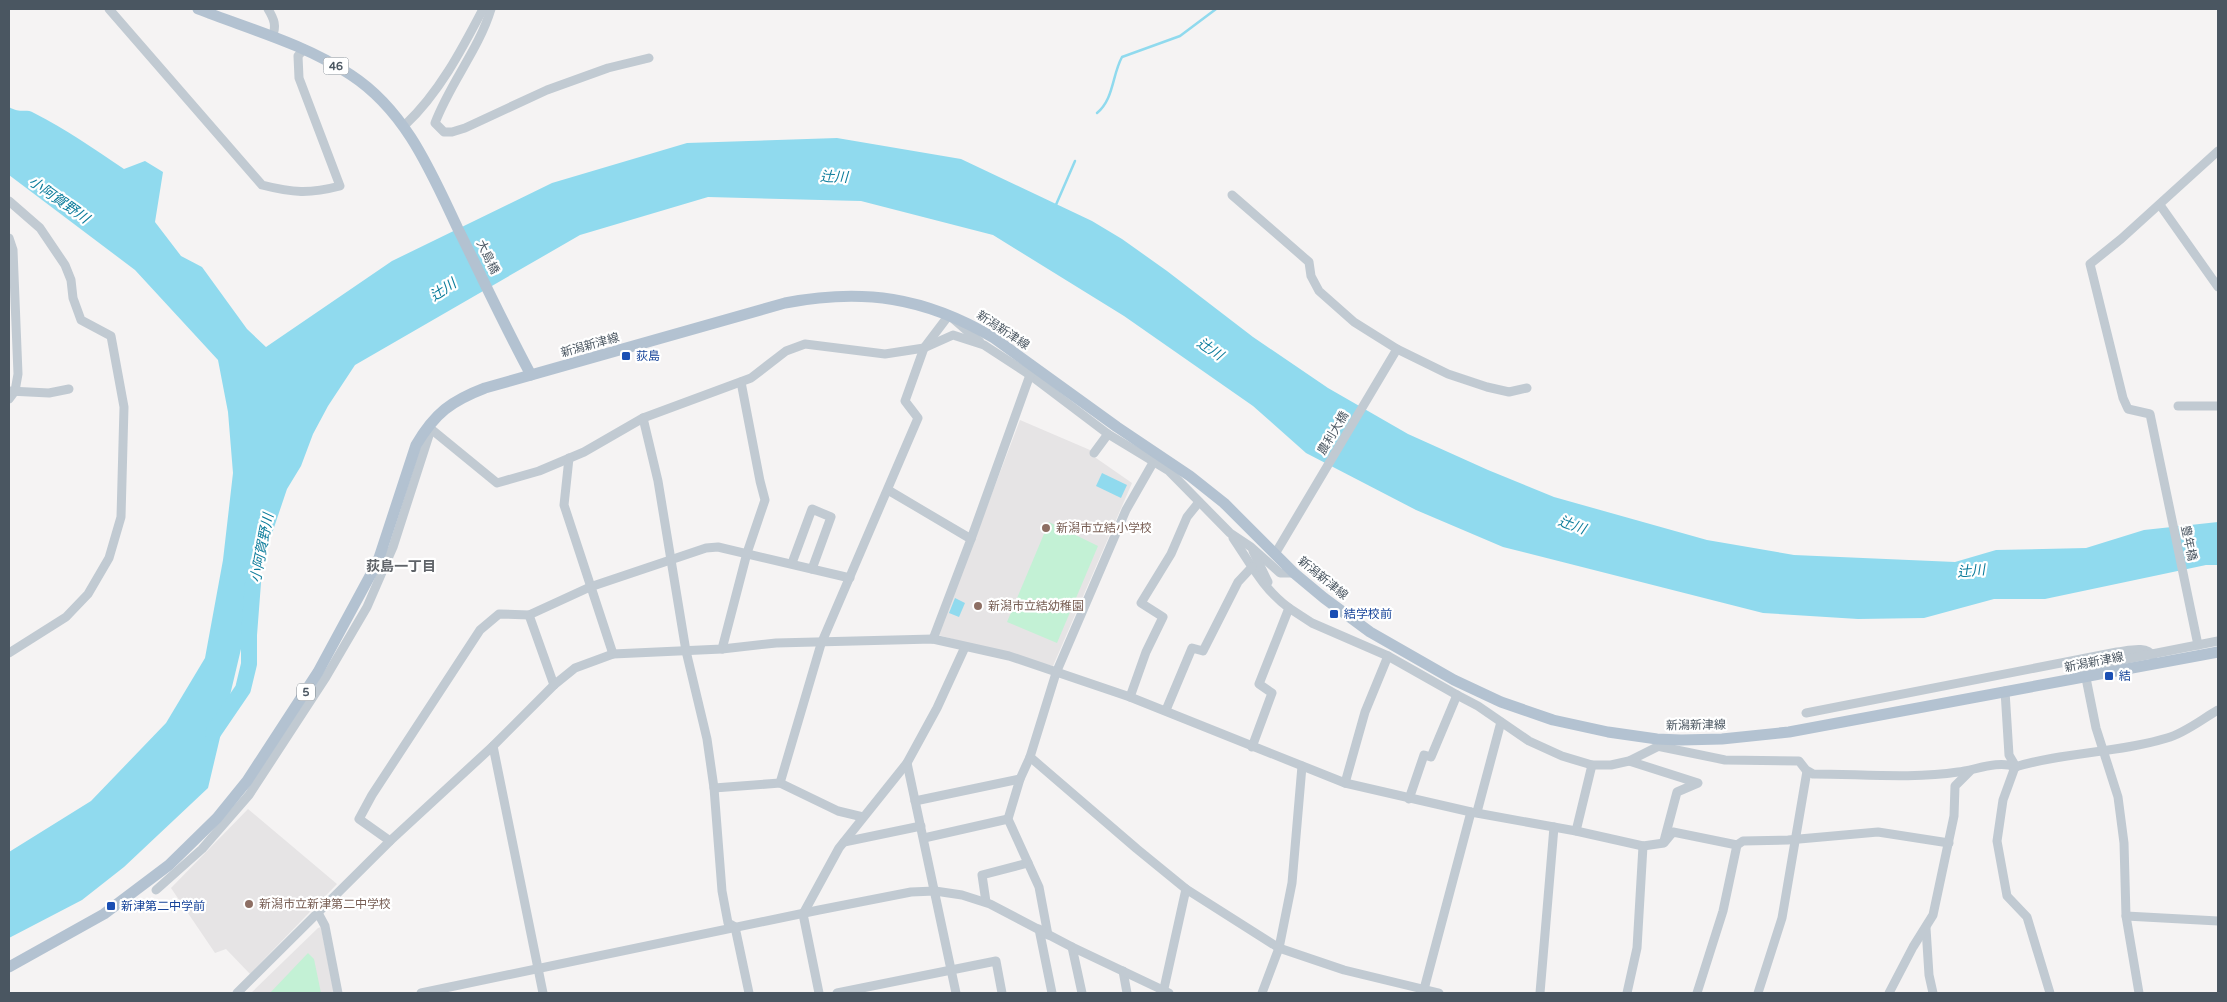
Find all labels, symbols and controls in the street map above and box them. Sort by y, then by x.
road number: 46 [324,58,348,74]
water label: 辻川 [820,168,850,186]
water label: 小阿賀野川 [25,173,94,228]
street label: 大島橋 [474,238,502,276]
water label: 辻川 [427,274,461,305]
street label: 新潟新津線 [974,308,1032,352]
street label: 新潟新津線 [559,330,621,360]
water label: 辻川 [1194,334,1228,365]
place label: 荻島 [636,349,660,363]
marker: 荻島 [620,350,632,362]
street label: 農利大橋 [1315,409,1351,457]
water label: 小阿賀野川 [247,510,277,584]
water label: 辻川 [1556,512,1590,538]
place label: 新潟市立結小学校 [1056,521,1152,535]
marker: 新潟市立結小学校 [1040,522,1052,534]
street label: 豊年橋 [2178,524,2200,562]
street label: 新潟新津線 [1295,554,1351,602]
district label: 荻島一丁目 [366,558,436,575]
water label: 辻川 [1956,561,1988,581]
place label: 新潟市立結幼稚園 [988,599,1084,613]
marker: 新潟市立結幼稚園 [972,600,984,612]
place label: 結学校前 [1344,607,1392,621]
marker: 結学校前 [1328,608,1340,620]
street label: 新潟新津線 [2063,649,2125,675]
place label: 結 [2119,669,2131,683]
marker: 結 [2103,670,2115,682]
road number: 5 [297,684,315,700]
street label: 新潟新津線 [1666,717,1726,733]
place label: 新潟市立新津第二中学校 [259,897,391,911]
marker: 新潟市立新津第二中学校 [243,898,255,910]
place label: 新津第二中学前 [121,899,205,913]
marker: 新津第二中学前 [105,900,117,912]

